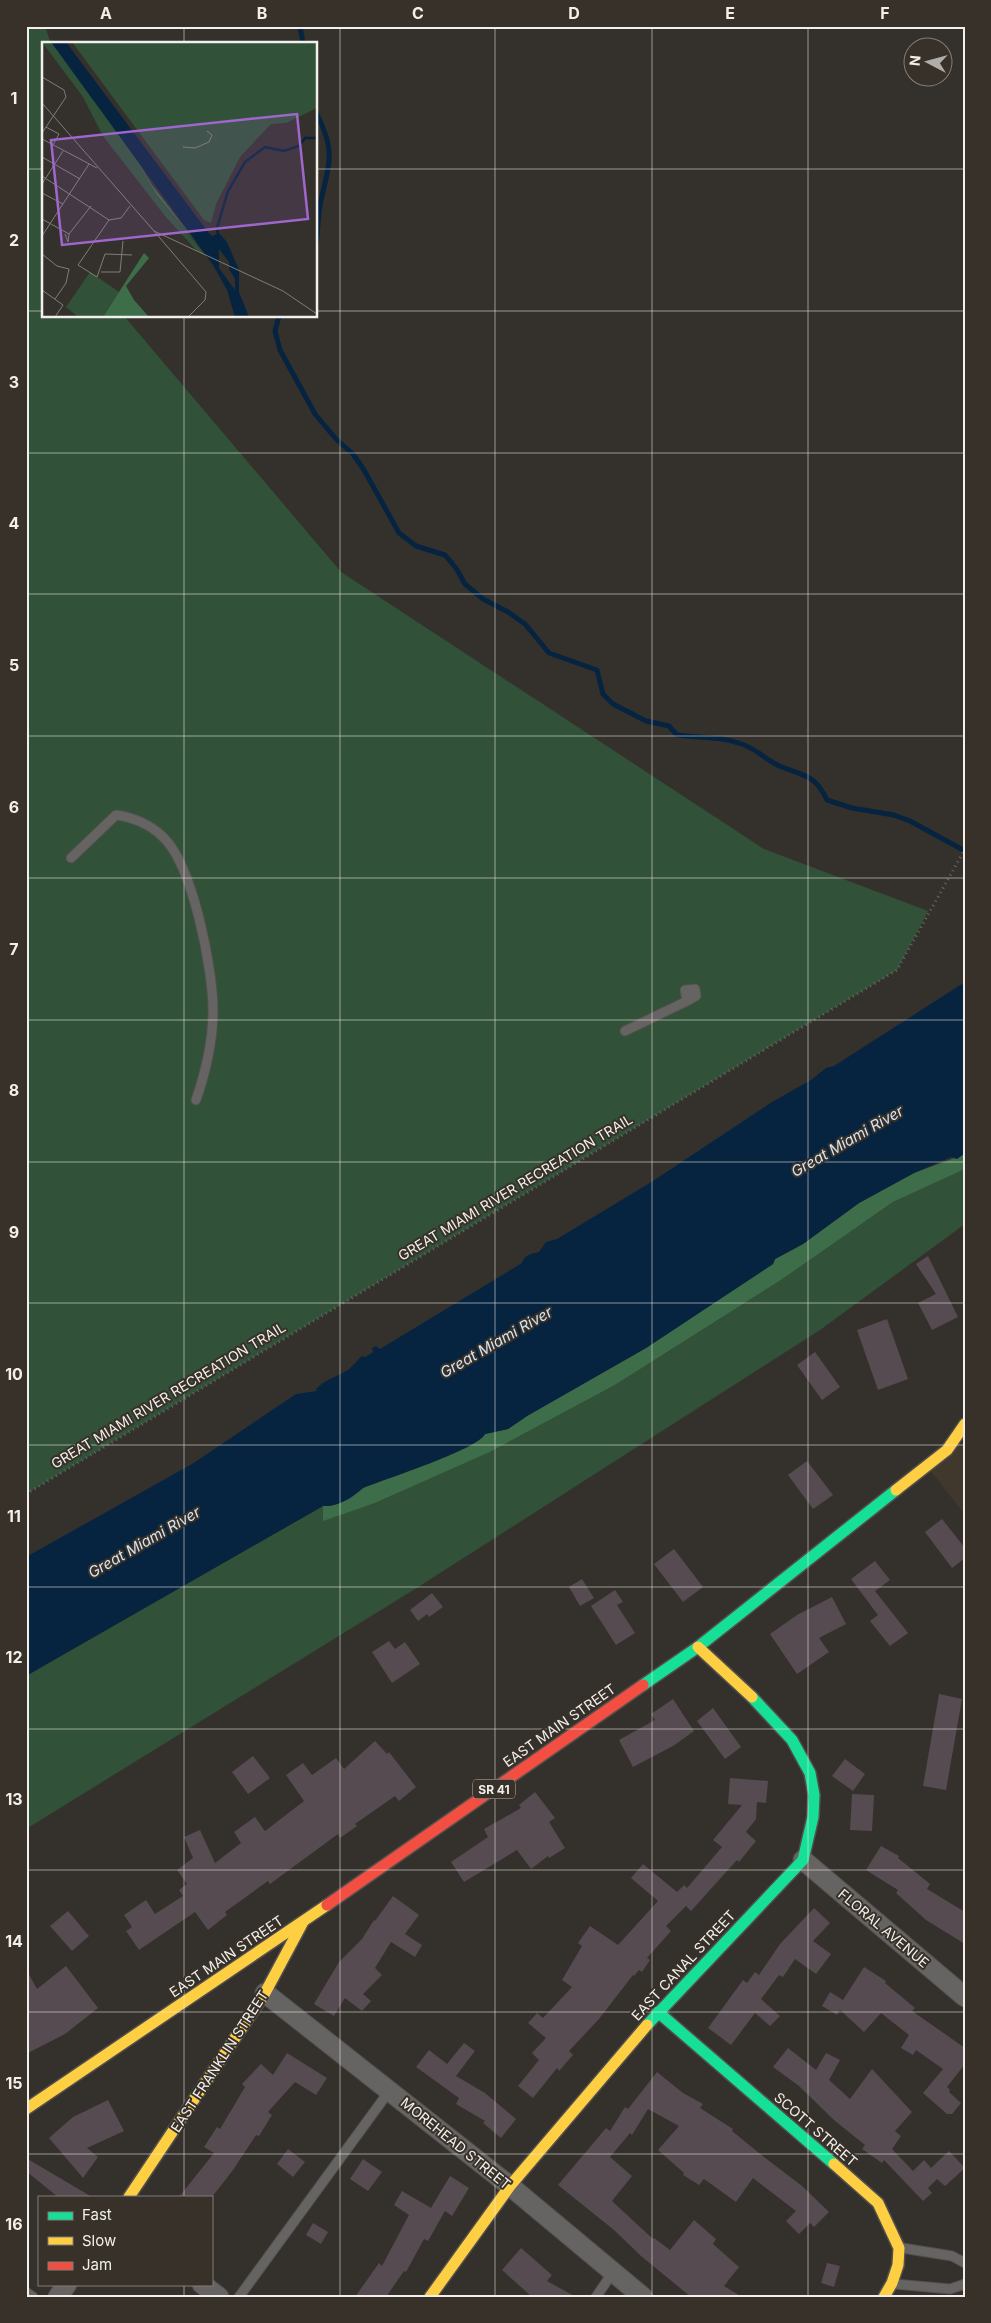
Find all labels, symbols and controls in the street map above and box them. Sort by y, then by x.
text: A [100,3,112,23]
text: B [257,3,267,23]
text: C [412,3,424,23]
text: D [568,3,580,23]
text: E [725,3,735,23]
text: F [880,3,890,23]
north arrow [904,38,954,88]
inset map [42,42,318,318]
text: N [906,54,924,67]
text: 1 [11,88,17,108]
text: 2 [9,230,19,250]
text: 3 [9,372,19,392]
text: 4 [9,513,20,533]
text: 5 [9,655,19,675]
text: 6 [9,797,19,817]
text: 7 [9,939,19,959]
text: 8 [9,1080,19,1100]
water label: Great Miami River [787,1101,907,1181]
street label: GREAT MIAMI RIVER RECREATION TRAIL [395,1110,635,1264]
text: 9 [9,1222,19,1242]
water label: Great Miami River [436,1302,556,1382]
street label: GREAT MIAMI RIVER RECREATION TRAIL [48,1318,288,1472]
text: 10 [5,1364,23,1384]
water label: Great Miami River [84,1502,204,1582]
text: 11 [7,1506,21,1526]
text: 12 [6,1647,22,1667]
street label: EAST MAIN STREET [499,1680,619,1770]
road number: SR 41 [473,1780,515,1798]
text: 13 [5,1789,23,1809]
street label: FLORAL AVENUE [835,1885,933,1971]
street label: EAST CANAL STREET [627,1906,739,2024]
street label: EAST MAIN STREET [166,1912,286,2000]
text: 14 [5,1931,23,1951]
street label: EAST FRANKLIN STREET [167,1987,271,2135]
text: 15 [5,2073,23,2093]
street label: SCOTT STREET [771,2088,861,2170]
street label: MOREHEAD STREET [398,2094,514,2192]
legend [38,2196,212,2286]
text: Fast [82,2205,112,2224]
text: 16 [5,2214,23,2234]
text: Slow [82,2231,116,2250]
text: Jam [82,2255,112,2274]

